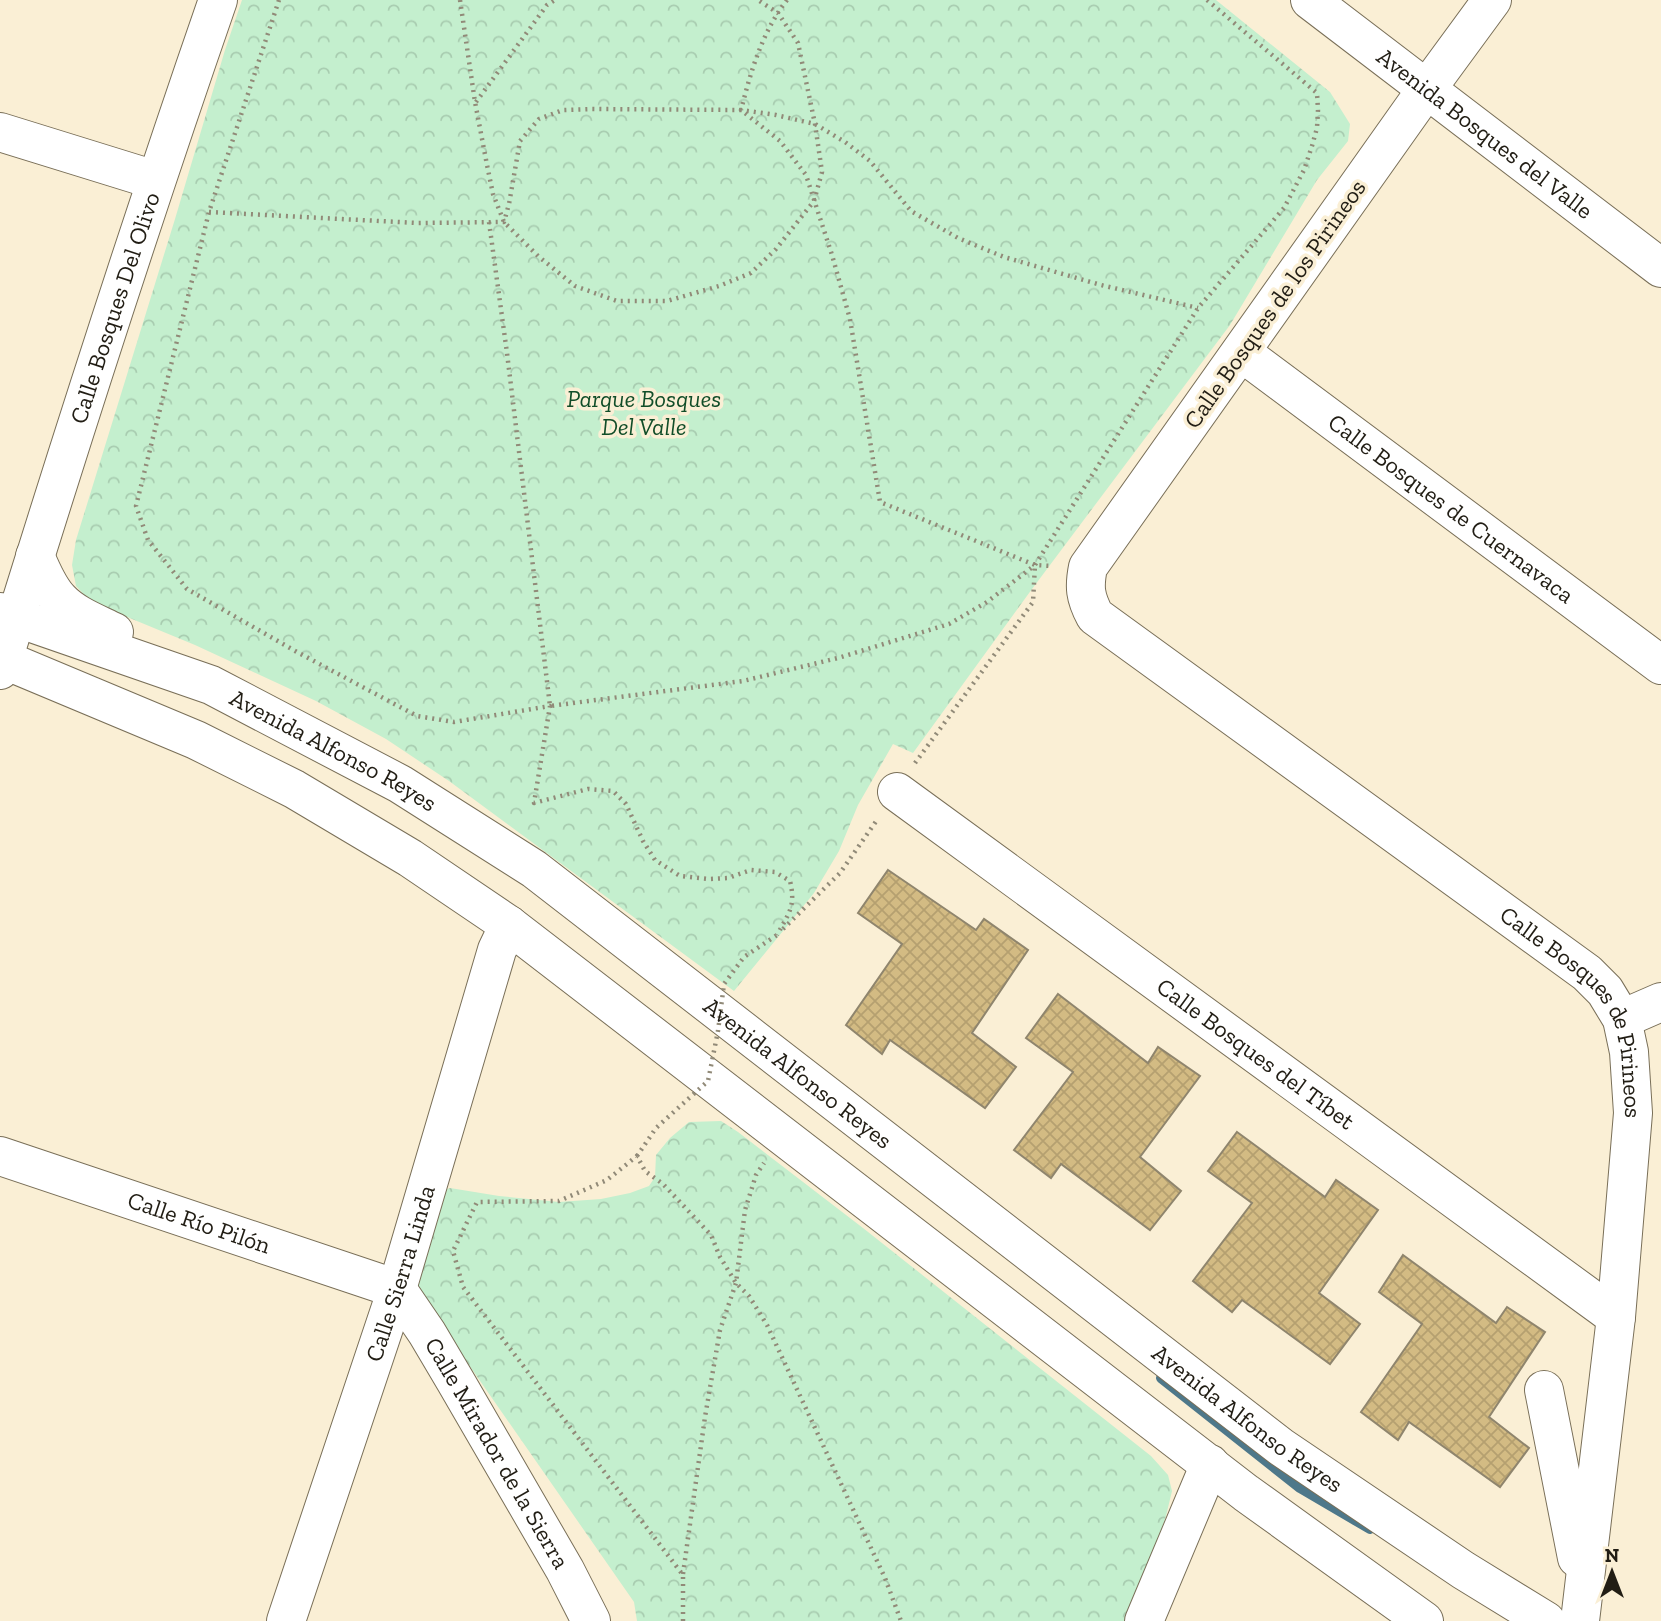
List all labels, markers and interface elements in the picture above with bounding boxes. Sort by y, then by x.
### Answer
street label: Avenida Bosques del Valle [1371,41,1599,225]
street label: Calle Bosques de los Pirineos [1177,174,1372,434]
street label: Calle Bosques Del Olivo [63,188,166,427]
park label: Parque Bosques Del Valle [567,384,721,441]
street label: Calle Bosques de Cuernavaca [1323,407,1580,609]
street label: Avenida Alfonso Reyes [225,683,442,818]
street label: Calle Bosques de Pirineos [1494,900,1648,1120]
street label: Calle Bosques del Tíbet [1151,972,1361,1135]
street label: Avenida Alfonso Reyes [698,991,898,1155]
street label: Calle Sierra Linda [359,1181,441,1365]
street label: Calle Río Pilón [124,1185,275,1260]
street label: Calle Mirador de la Sierra [419,1332,576,1574]
street label: Avenida Alfonso Reyes [1147,1338,1349,1499]
north arrow [1577,1537,1647,1607]
text: N [1605,1544,1619,1567]

